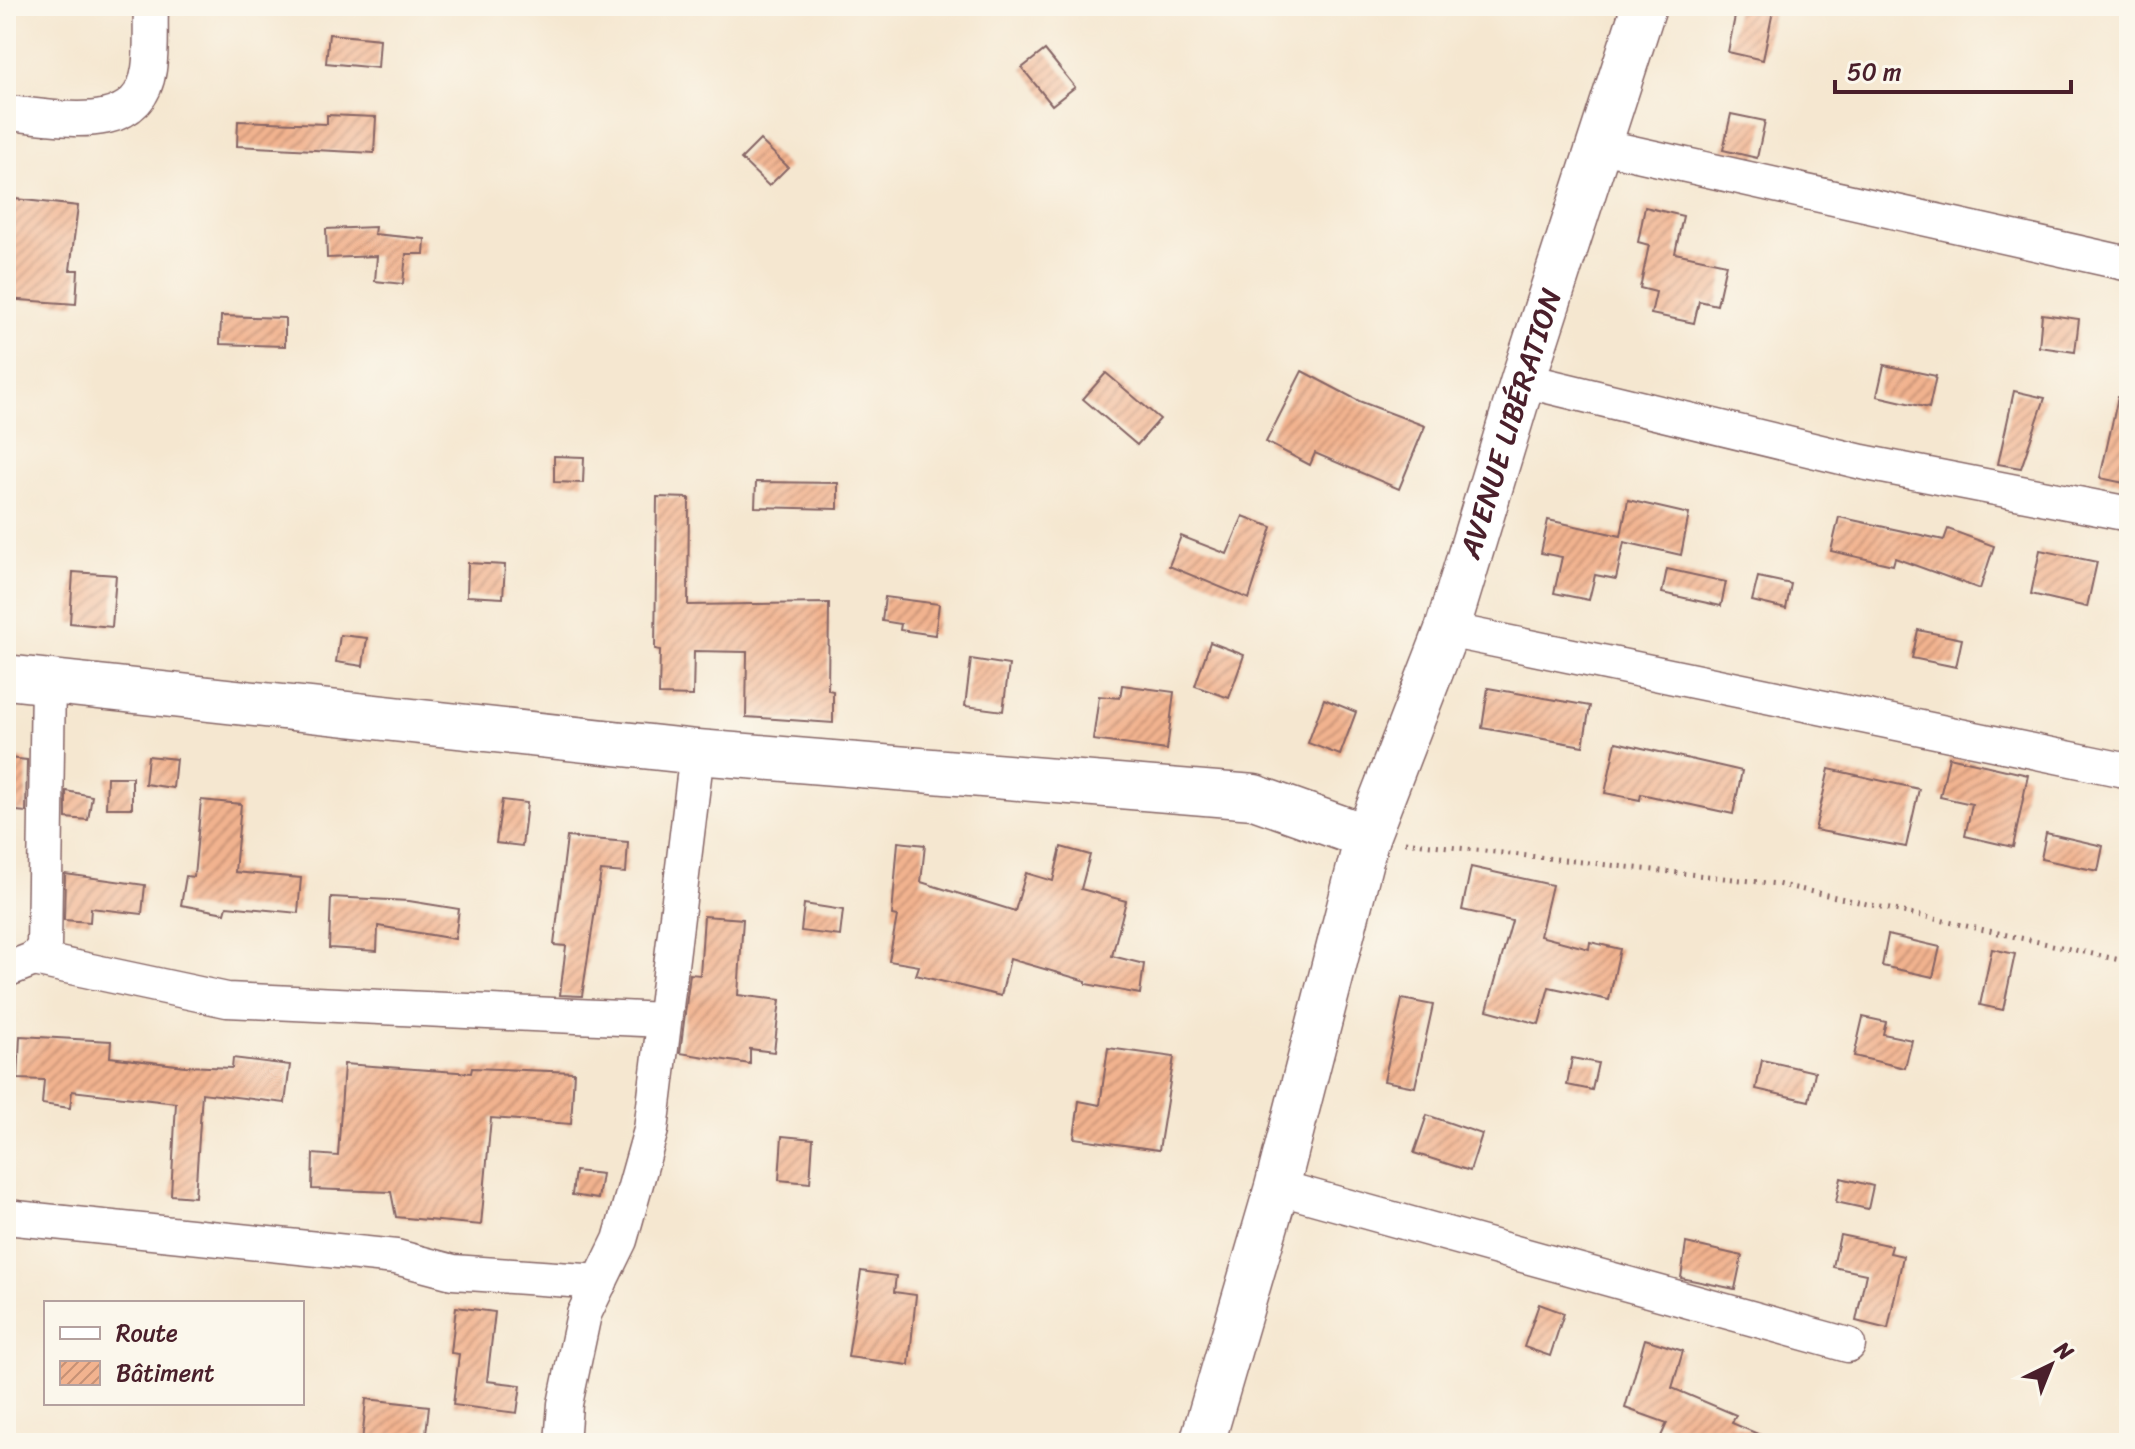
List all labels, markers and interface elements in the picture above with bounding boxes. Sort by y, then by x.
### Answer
scale bar [1835,44,2071,94]
text: 50 m [1847,51,1902,93]
street label: AVENUE LIBÉRATION [1443,281,1578,567]
legend [44,1301,304,1405]
text: Route [116,1312,178,1354]
north arrow [2011,1325,2091,1405]
text: N [2045,1331,2084,1371]
text: Bâtiment [116,1352,215,1394]

